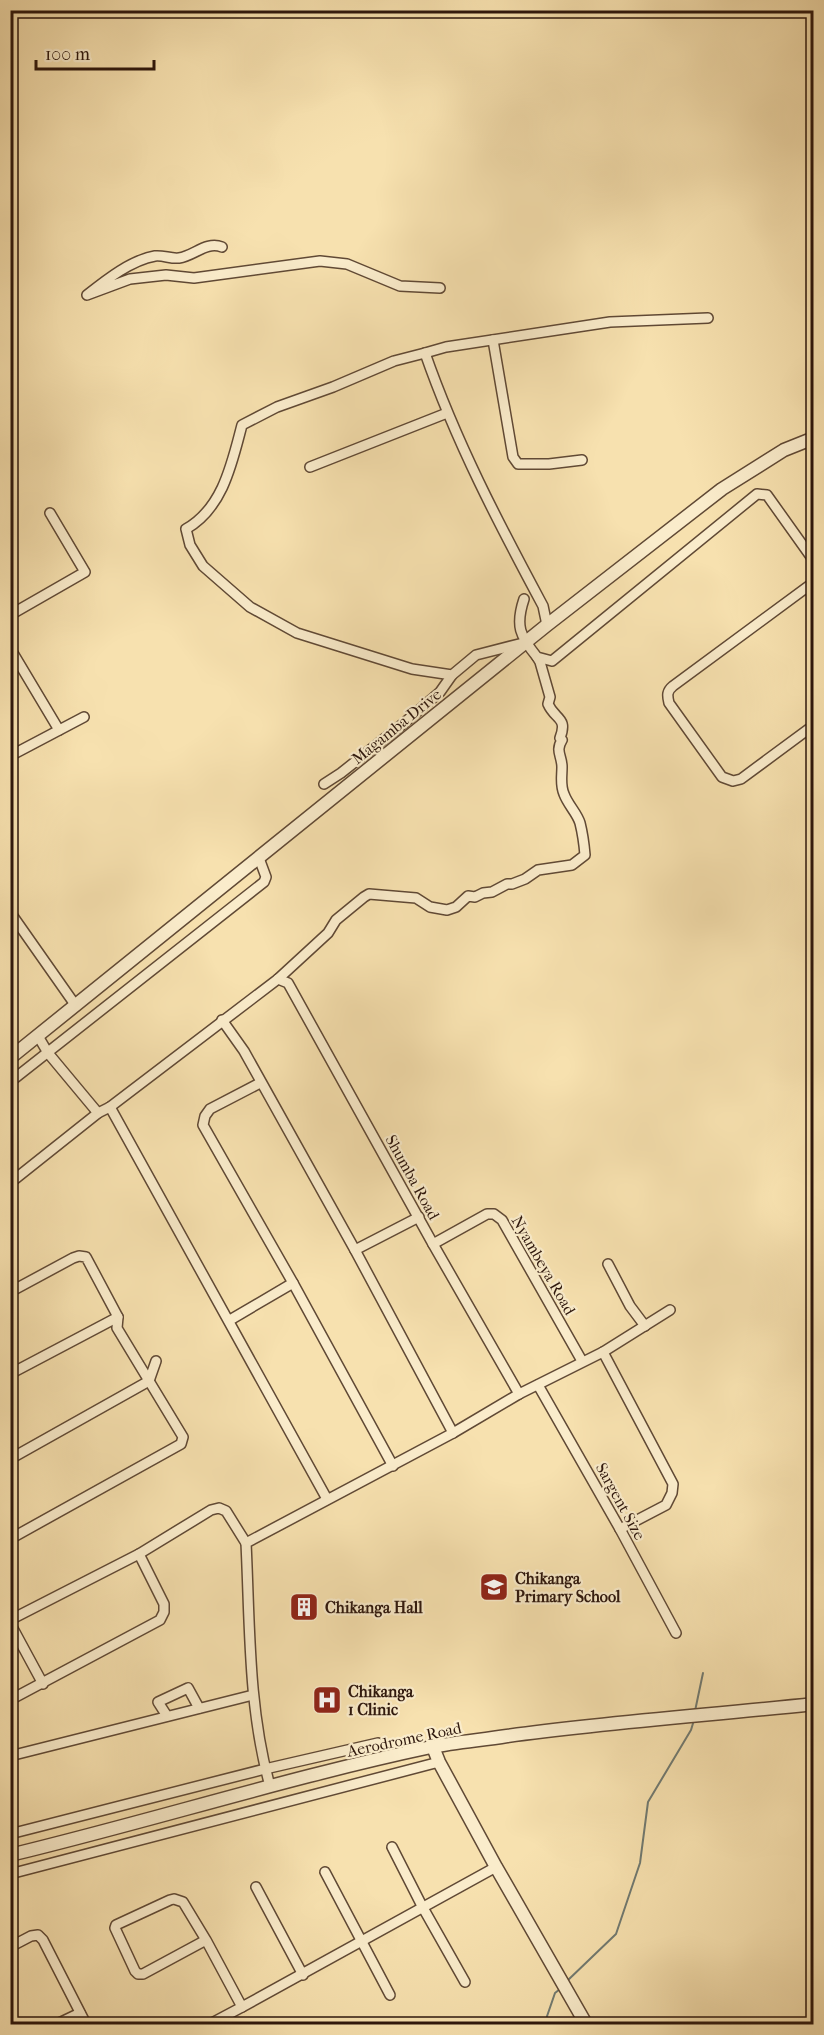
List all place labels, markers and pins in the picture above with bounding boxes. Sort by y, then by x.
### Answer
place label: Chikanga Primary School [515,1569,621,1607]
school or university icon: Chikanga Primary School [478,1571,510,1603]
building icon: Chikanga Hall [288,1591,320,1623]
place label: Chikanga Hall [325,1598,423,1618]
place label: Chikanga 1 Clinic [348,1682,414,1719]
hospital icon: Chikanga 1 Clinic [311,1684,343,1716]

